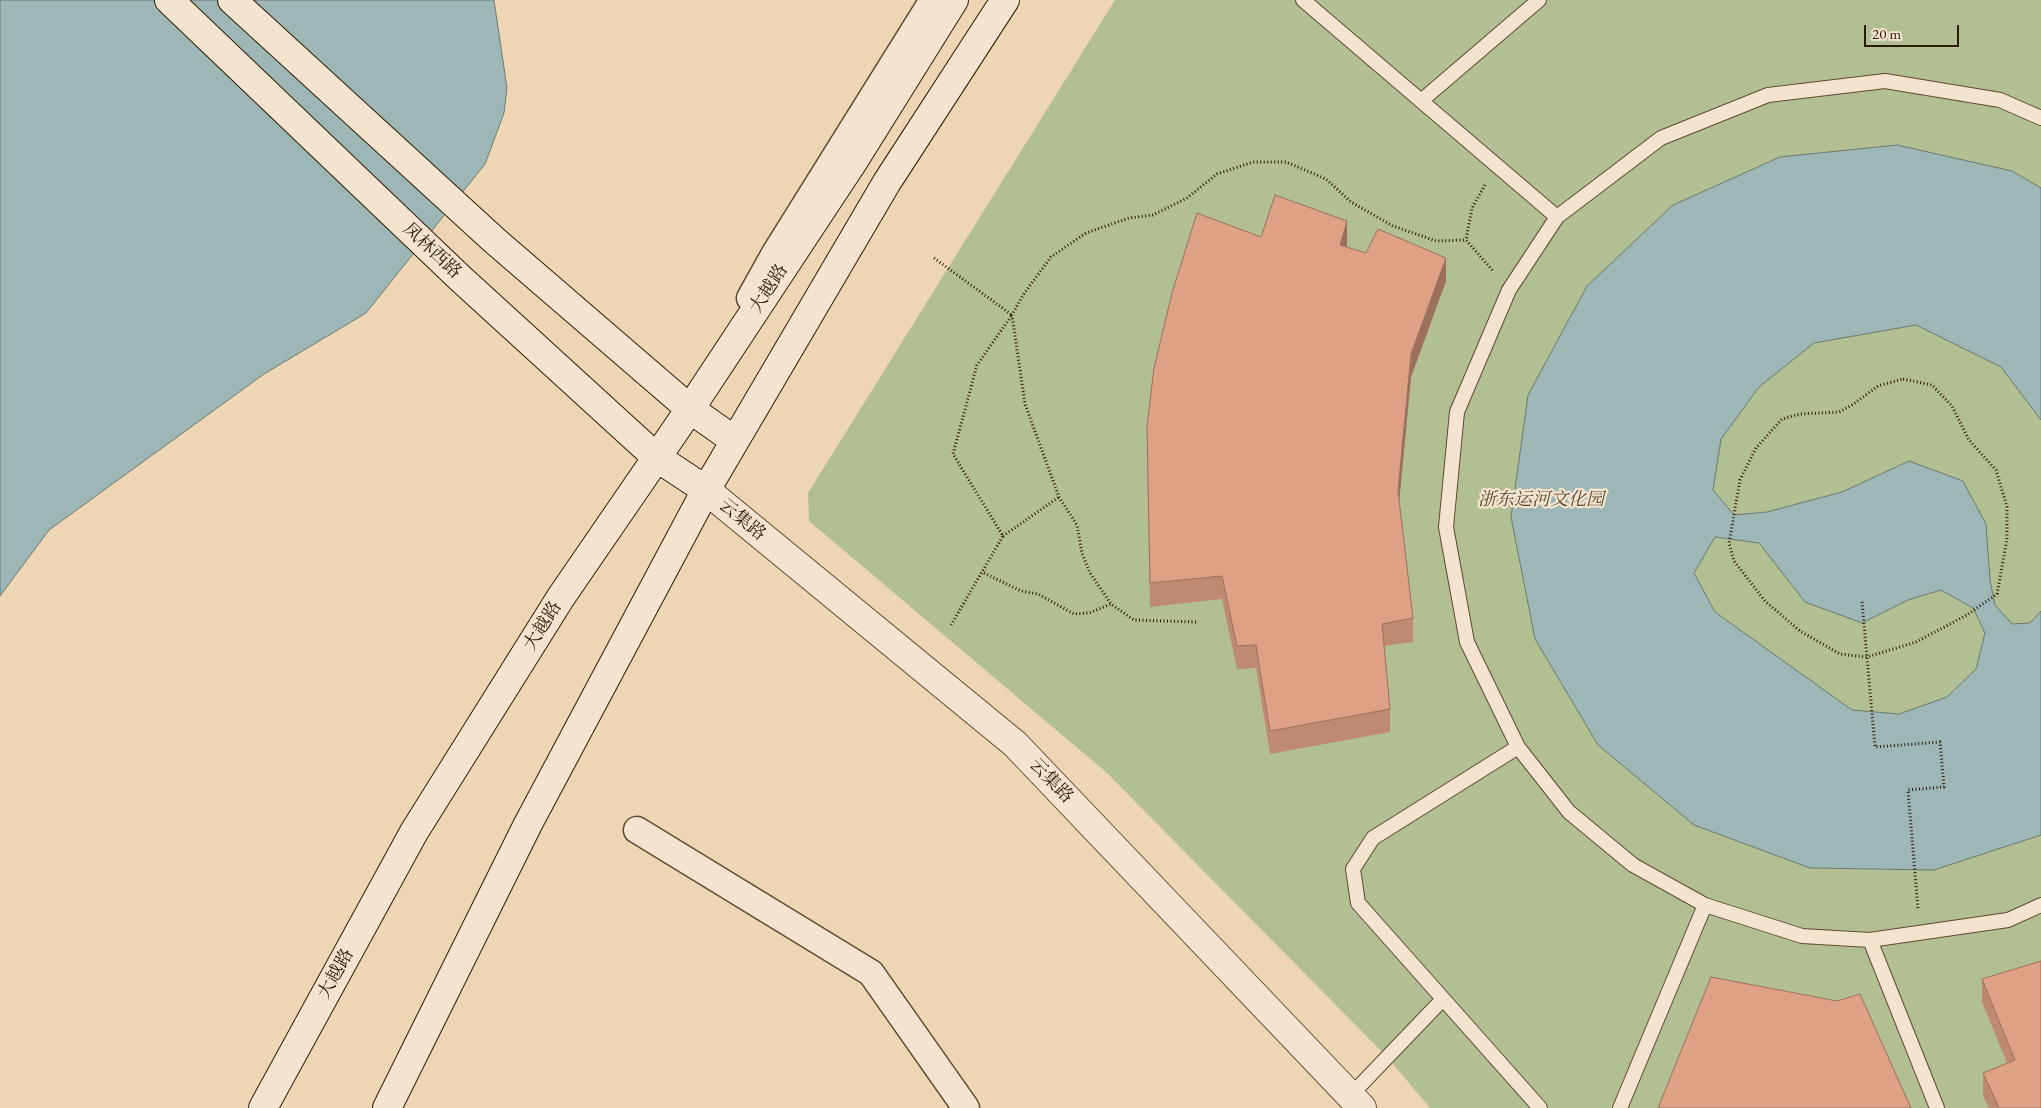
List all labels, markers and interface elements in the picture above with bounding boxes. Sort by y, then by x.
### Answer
scale bar [1866,15,1961,47]
text: 20 m [1872,24,1901,43]
street label: 凤林西路 [398,219,466,283]
street label: 大越路 [745,260,793,318]
park label: 浙东运河文化园 [1478,489,1604,511]
street label: 云集路 [714,495,770,545]
street label: 大越路 [520,597,566,655]
street label: 云集路 [1024,754,1078,808]
street label: 大越路 [313,945,359,1003]

